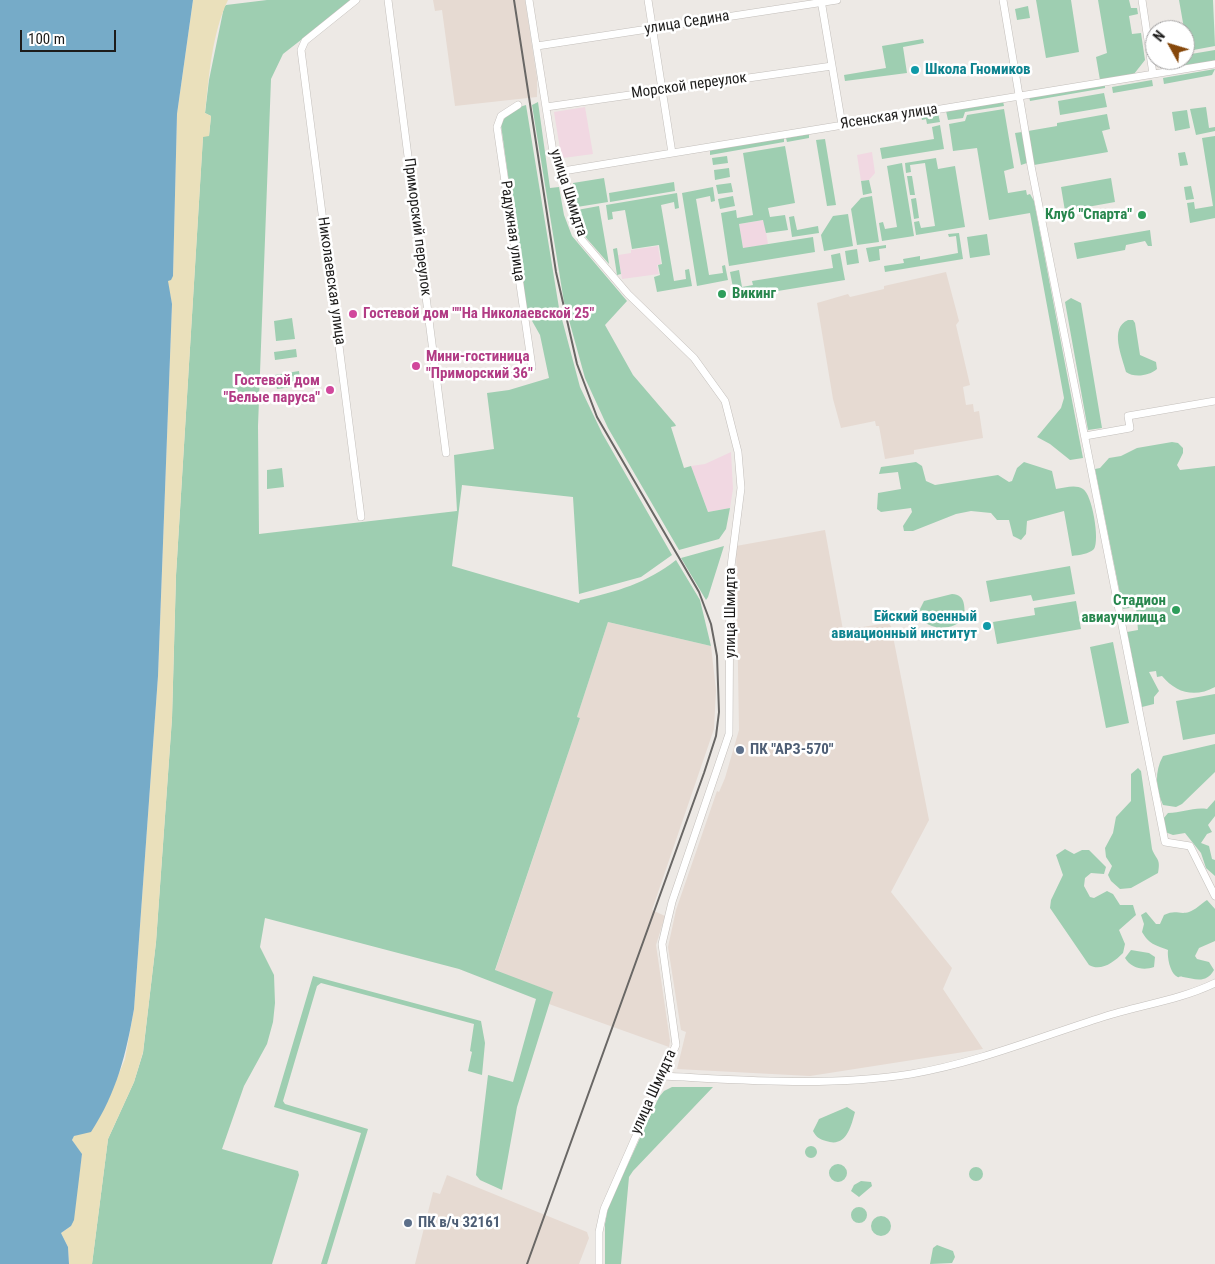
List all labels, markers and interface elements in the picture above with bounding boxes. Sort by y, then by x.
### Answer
street label: улица Седина [643,7,731,39]
scale bar [22,20,119,52]
north arrow [1145,20,1195,70]
text: N [1150,28,1168,45]
text: 100 m [28,30,65,48]
place label: Школа Гномиков [925,61,1031,79]
marker: Школа Гномиков [909,64,921,76]
street label: Морской переулок [630,69,748,103]
street label: Ясенская улица [839,100,939,134]
street label: улица Шмидта [545,147,591,239]
street label: Приморский переулок [400,157,434,297]
street label: Радужная улица [496,180,528,282]
place label: Клуб "Спарта" [1045,206,1132,224]
marker: Клуб "Спарта" [1136,209,1148,221]
street label: Николаевская улица [313,216,349,346]
place label: Викинг [732,285,776,303]
marker: Викинг [716,288,728,300]
place label: Гостевой дом ""На Николаевской 25" [363,305,594,323]
marker: Гостевой дом ""На Николаевской 25" [347,308,359,320]
place label: Мини-гостиница "Приморский 36" [426,348,533,383]
marker: Мини-гостиница "Приморский 36" [410,360,422,372]
place label: Гостевой дом "Белые паруса" [224,372,320,407]
marker: Гостевой дом "Белые паруса" [324,384,336,396]
street label: улица Шмидта [722,568,740,658]
place label: Стадион авиаучилища [1081,592,1166,627]
marker: Стадион авиаучилища [1170,604,1182,616]
place label: Ейский военный авиационный институт [831,608,977,643]
marker: Ейский военный авиационный институт [981,620,993,632]
place label: ПК "АРЗ-570" [750,741,834,759]
marker: ПК "АРЗ-570" [734,744,746,756]
street label: улица Шмидта [627,1047,681,1137]
place label: ПК в/ч 32161 [418,1214,500,1232]
marker: ПК в/ч 32161 [402,1217,414,1229]

